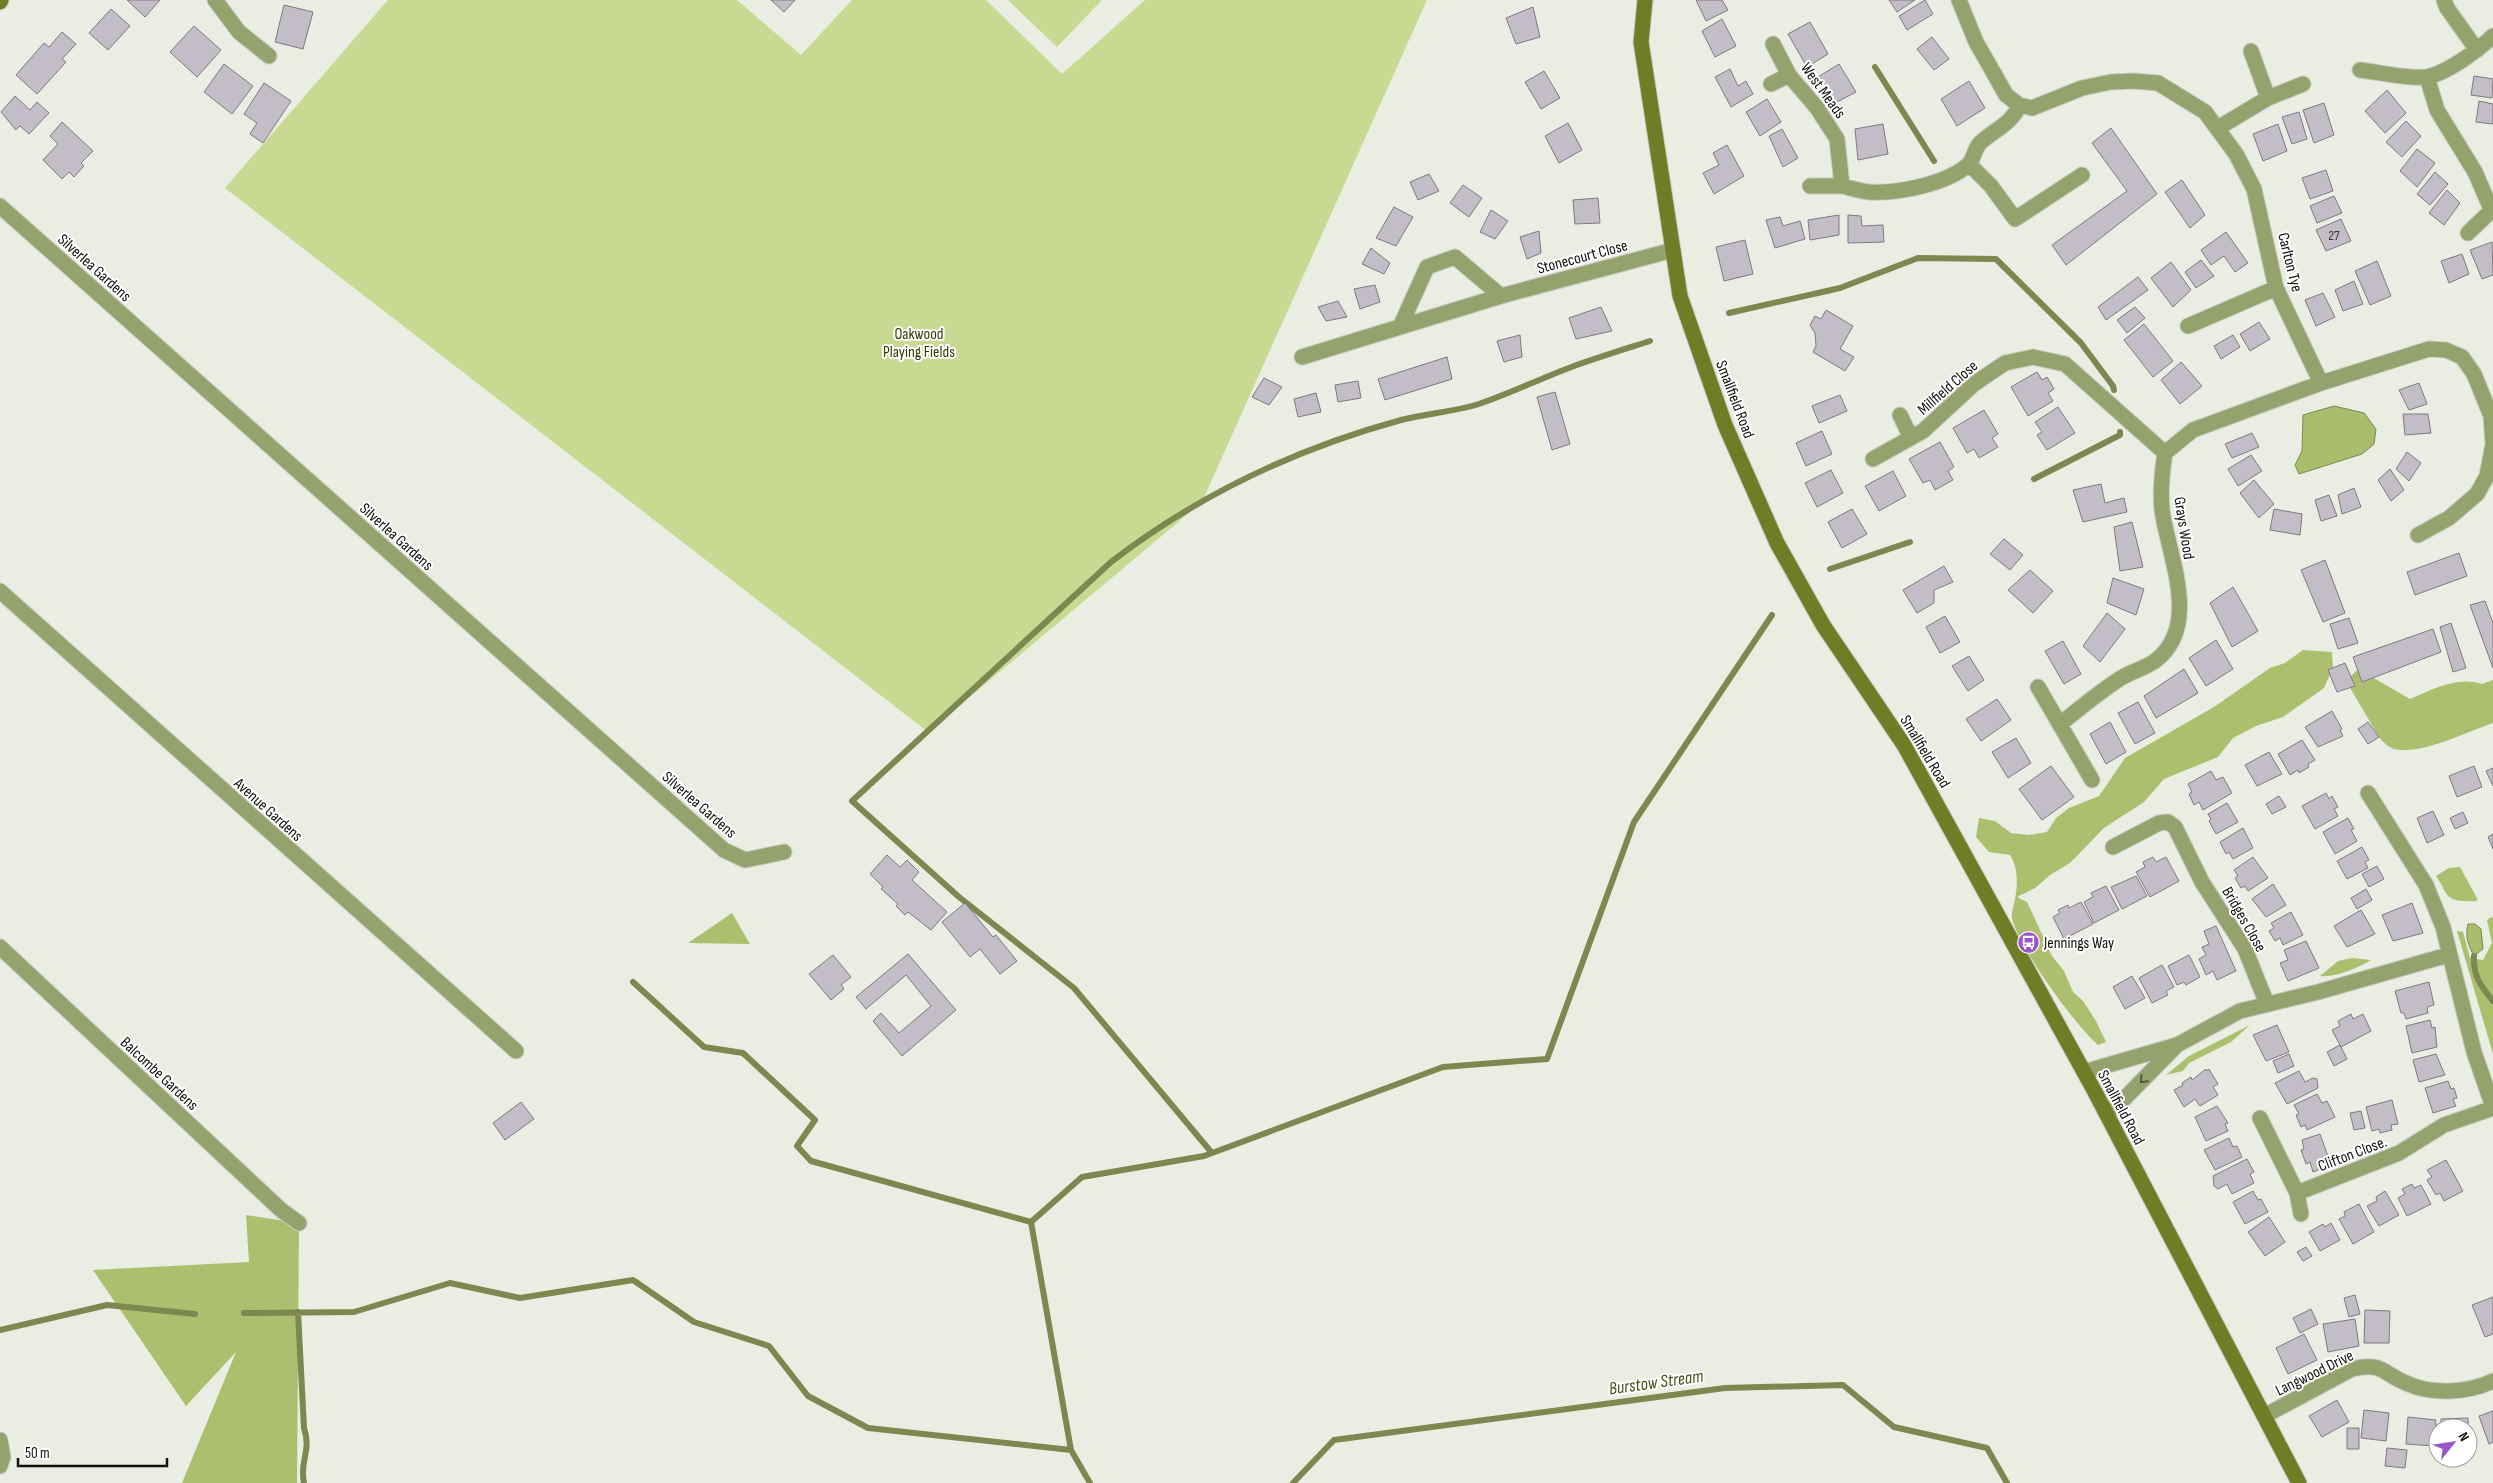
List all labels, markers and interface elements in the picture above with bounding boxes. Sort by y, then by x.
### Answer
street label: West Meads [1796,59,1850,123]
house number: 27 [2328,227,2340,244]
street label: Silverlea Gardens [53,230,135,306]
street label: Carlton Tye [2273,231,2306,294]
street label: Stonecourt Close [1535,236,1630,279]
park label: Oakwood Playing Fields [883,325,955,362]
street label: Millfield Close [1914,357,1982,419]
street label: Smallfield Road [1711,358,1758,441]
street label: Grays Wood [2169,496,2198,561]
street label: Silverlea Gardens [355,499,437,575]
street label: Smallfield Road [1896,712,1954,792]
street label: Silverlea Gardens [658,768,740,843]
street label: Avenue Gardens [229,774,306,846]
street label: Bridges Close [2217,884,2270,956]
bus stop icon: Jennings Way [2016,930,2040,954]
place label: Jennings Way [2043,934,2114,953]
street label: Balcombe Gardens [116,1033,202,1115]
street label: Smallfield Road [2093,1067,2148,1148]
one-way arrow [2140,1074,2149,1083]
street label: Clifton Close. [2316,1133,2390,1176]
street label: Langwood Drive [2273,1346,2357,1400]
water label: Burstow Stream [1607,1365,1705,1400]
north arrow [2428,1418,2478,1468]
text: N [2455,1429,2473,1444]
scale bar [18,1436,166,1468]
text: 50 m [25,1444,50,1463]

